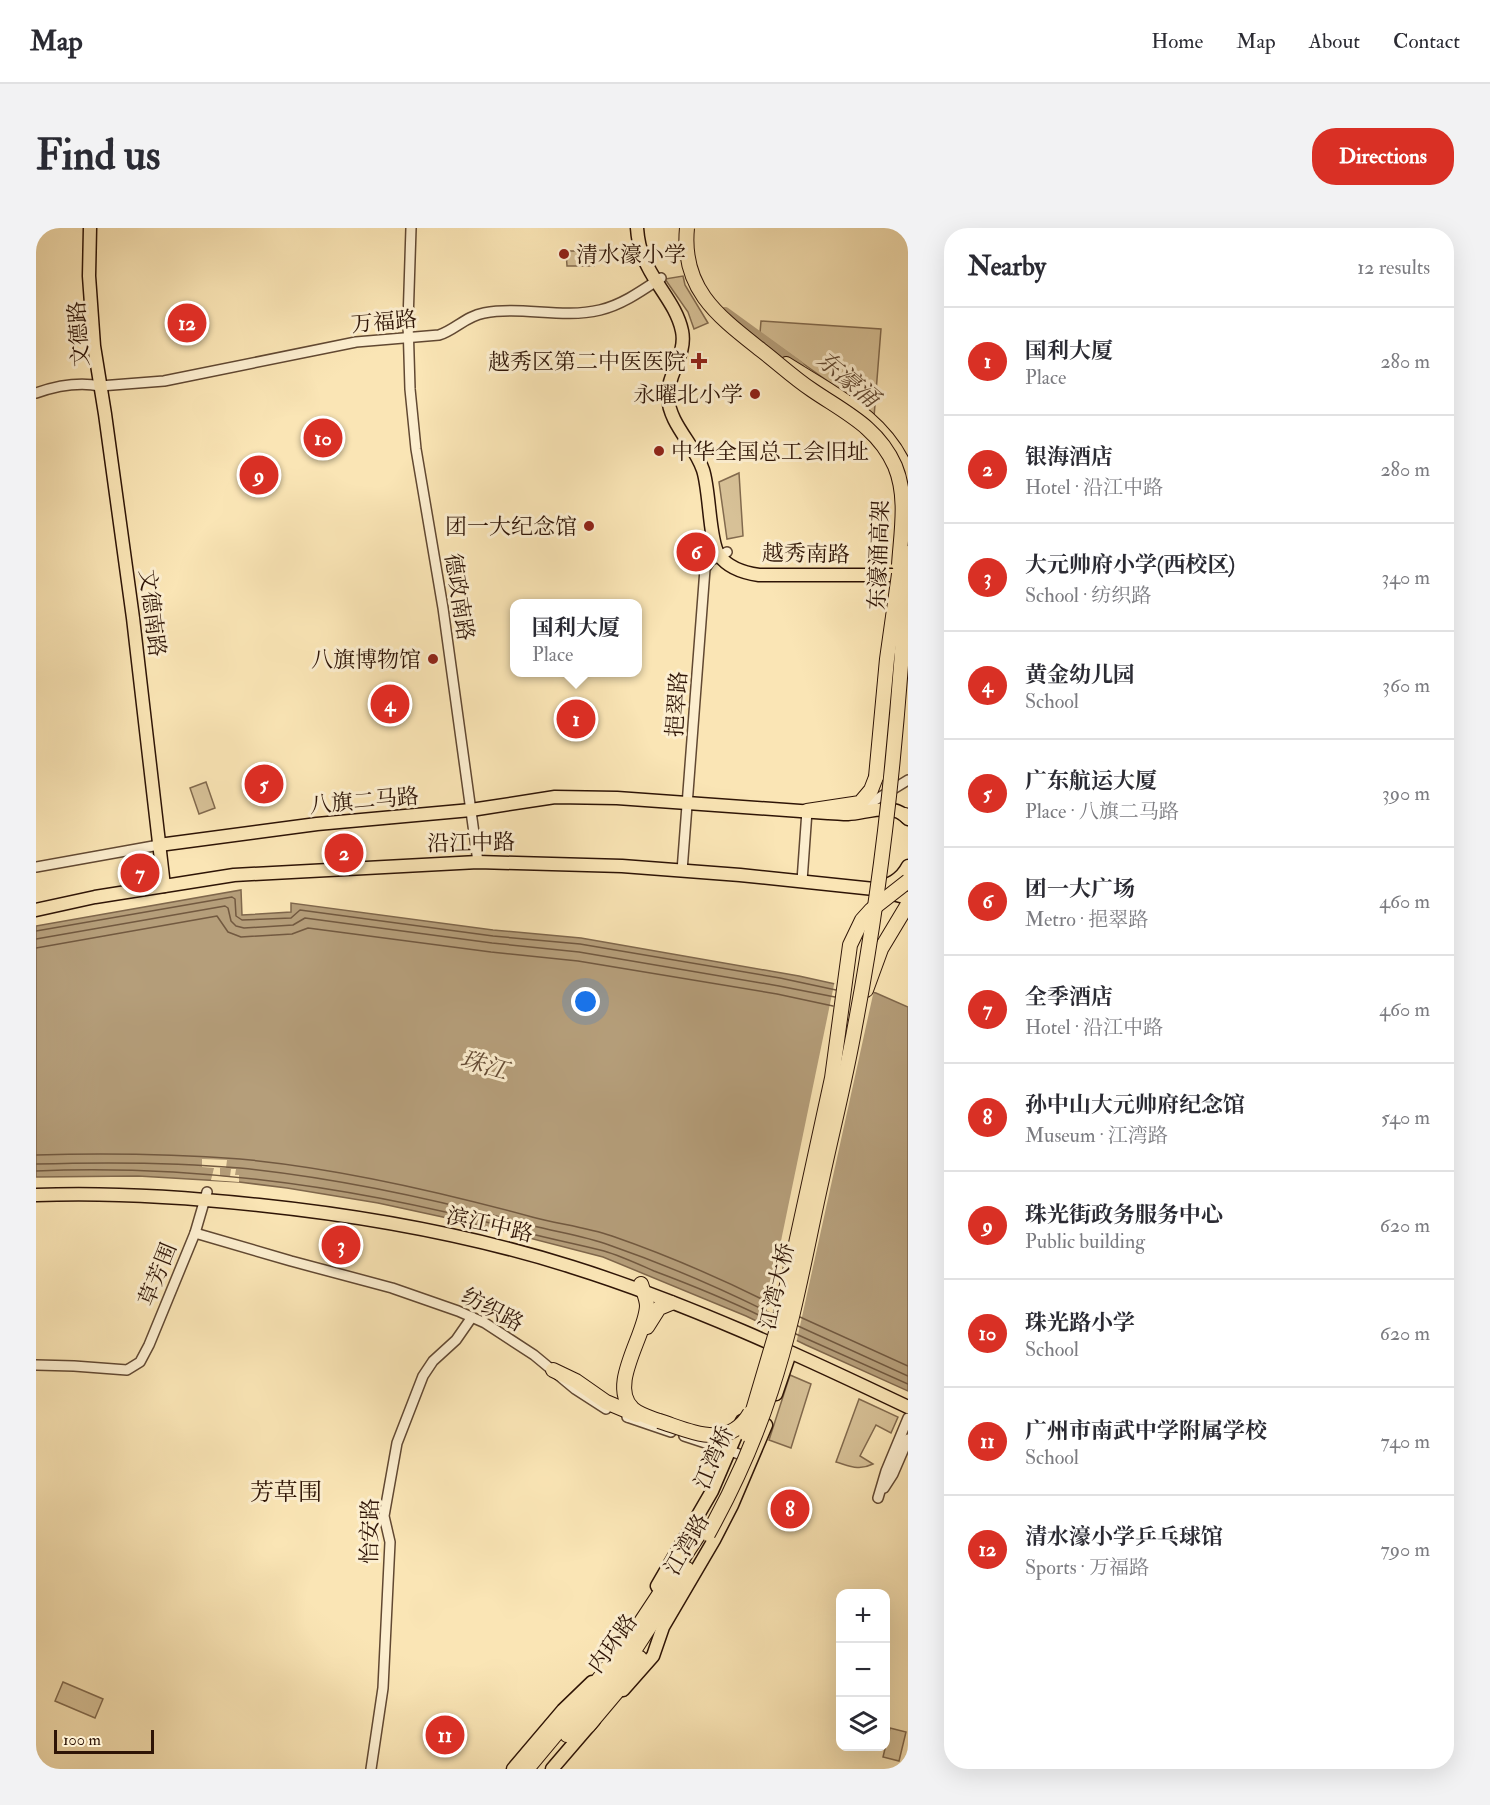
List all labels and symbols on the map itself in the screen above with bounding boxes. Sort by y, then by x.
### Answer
place label: 清水濠小学 [576,241,686,269]
marker: 清水濠小学 [557,247,571,261]
street label: 文德路 [63,300,95,368]
pin: 12 [168,300,206,346]
street label: 万福路 [350,305,418,339]
water label: 东濠涌 [810,344,888,416]
place label: 越秀区第二中医医院 [488,348,686,376]
marker: 越秀区第二中医医院 [690,352,708,370]
place label: 永曜北小学 [633,381,743,409]
marker: 永曜北小学 [748,387,762,401]
pin: 10 [304,416,342,460]
place label: 中华全国总工会旧址 [671,438,869,466]
marker: 中华全国总工会旧址 [652,444,666,458]
pin: 9 [240,452,278,498]
street label: 东濠涌高架 [863,500,895,610]
place label: 团一大纪念馆 [445,513,577,541]
marker: 团一大纪念馆 [582,519,596,533]
pin: 6 [676,530,716,574]
street label: 越秀南路 [762,539,850,569]
street label: 德政南路 [438,552,480,643]
street label: 文德南路 [133,568,171,659]
place label: 八旗博物馆 [311,646,421,674]
marker: 八旗博物馆 [426,652,440,666]
street label: 挹翠路 [661,670,693,738]
pin: 4 [370,682,410,726]
pin: 1 [556,696,596,742]
pin: 5 [244,762,284,806]
street label: 八旗二马路 [308,782,420,820]
street label: 沿江中路 [427,828,515,858]
pin: 2 [324,830,364,876]
pin: 7 [120,850,160,896]
your location [571,987,600,1016]
water label: 珠江 [457,1044,514,1088]
street label: 滨江中路 [444,1201,536,1249]
pin: 3 [322,1222,360,1268]
street label: 草芳围 [133,1239,183,1310]
street label: 江湾大桥 [753,1240,801,1332]
street label: 纺织路 [457,1282,528,1338]
street label: 江湾桥 [688,1422,740,1493]
district label: 芳草围 [250,1477,322,1508]
pin: 8 [770,1486,810,1532]
street label: 怡安路 [355,1498,385,1564]
street label: 江湾路 [658,1509,715,1580]
street label: 内环路 [582,1609,644,1679]
pin: 11 [426,1712,464,1758]
scale bar [54,1727,154,1754]

